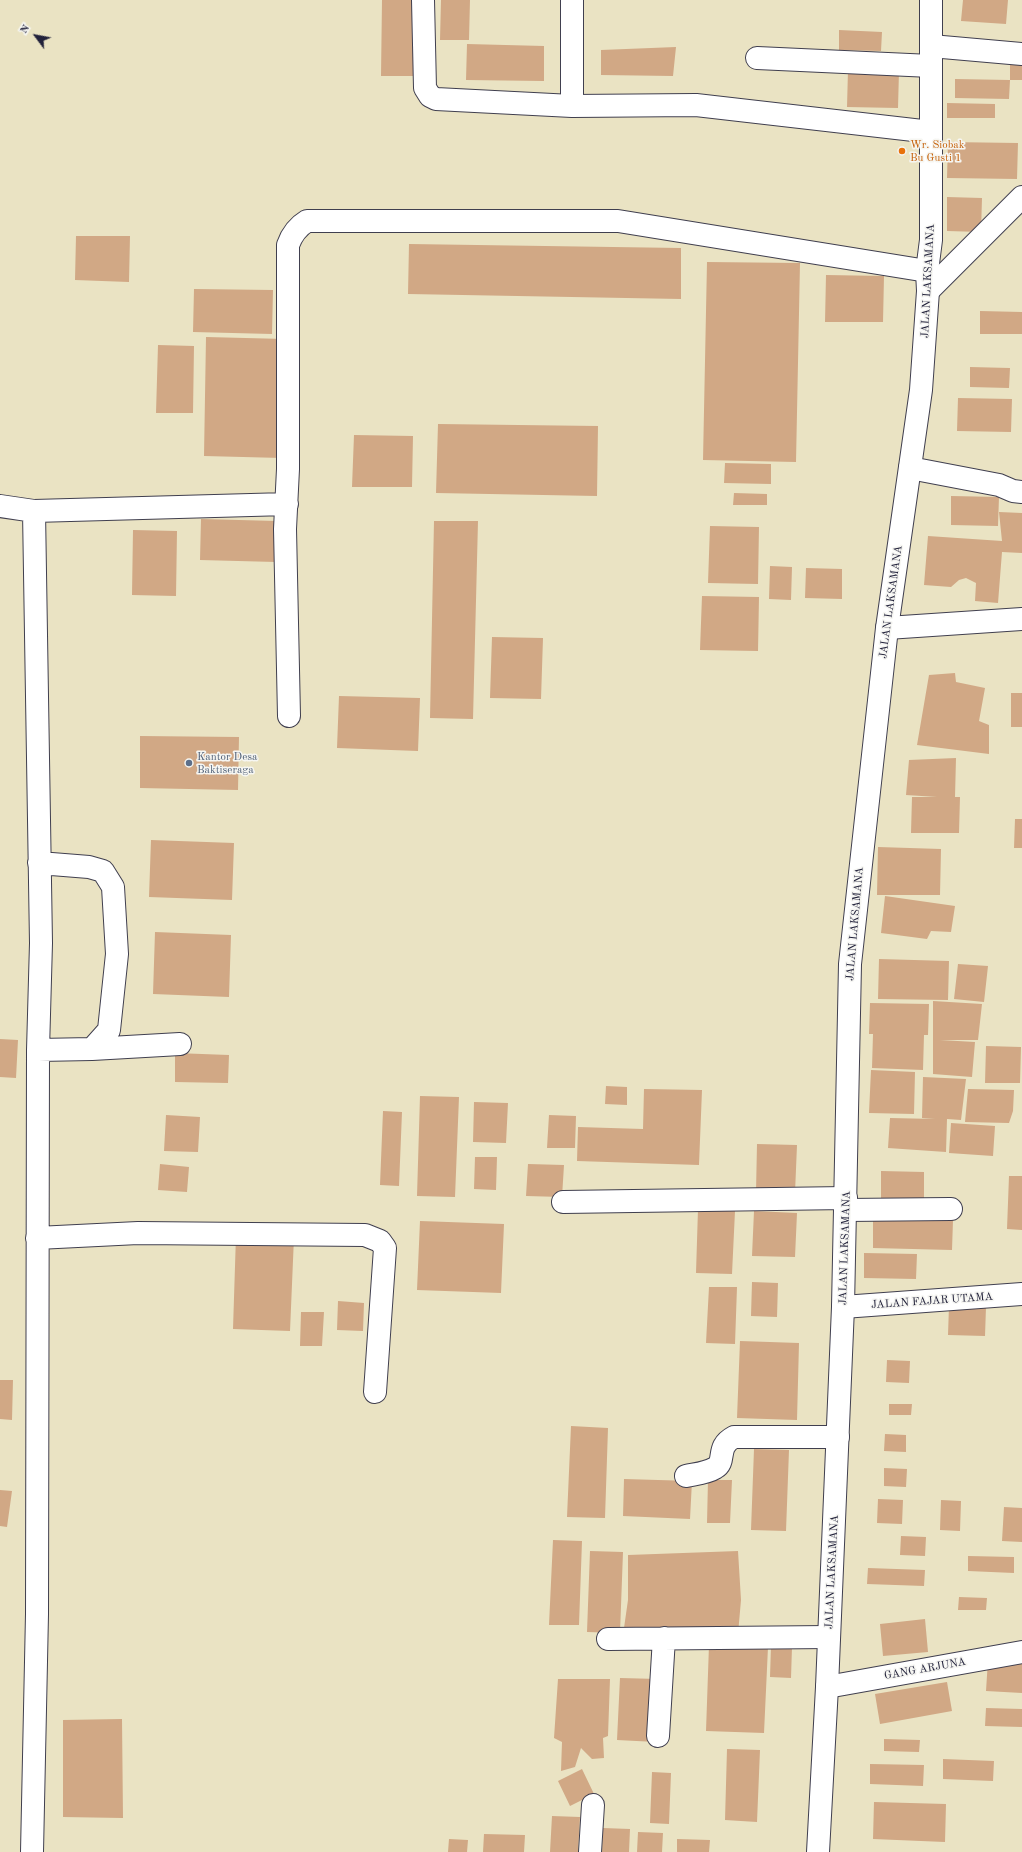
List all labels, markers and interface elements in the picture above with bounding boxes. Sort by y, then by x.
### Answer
north arrow [16,16,56,56]
text: N [19,23,32,36]
place label: Wr. Siobak Bu Gusti 1 [910,138,964,164]
marker: Wr. Siobak Bu Gusti 1 [897,146,907,156]
street label: JALAN LAKSAMANA [918,224,938,338]
street label: JALAN LAKSAMANA [877,545,905,659]
place label: Kantor Desa Baktiseraga [197,750,257,776]
marker: Kantor Desa Baktiseraga [184,758,194,768]
street label: JALAN LAKSAMANA [843,867,867,981]
street label: JALAN LAKSAMANA [836,1191,854,1305]
street label: JALAN FAJAR UTAMA [871,1290,993,1312]
street label: JALAN LAKSAMANA [822,1515,842,1629]
street label: GANG ARJUNA [883,1655,967,1683]

